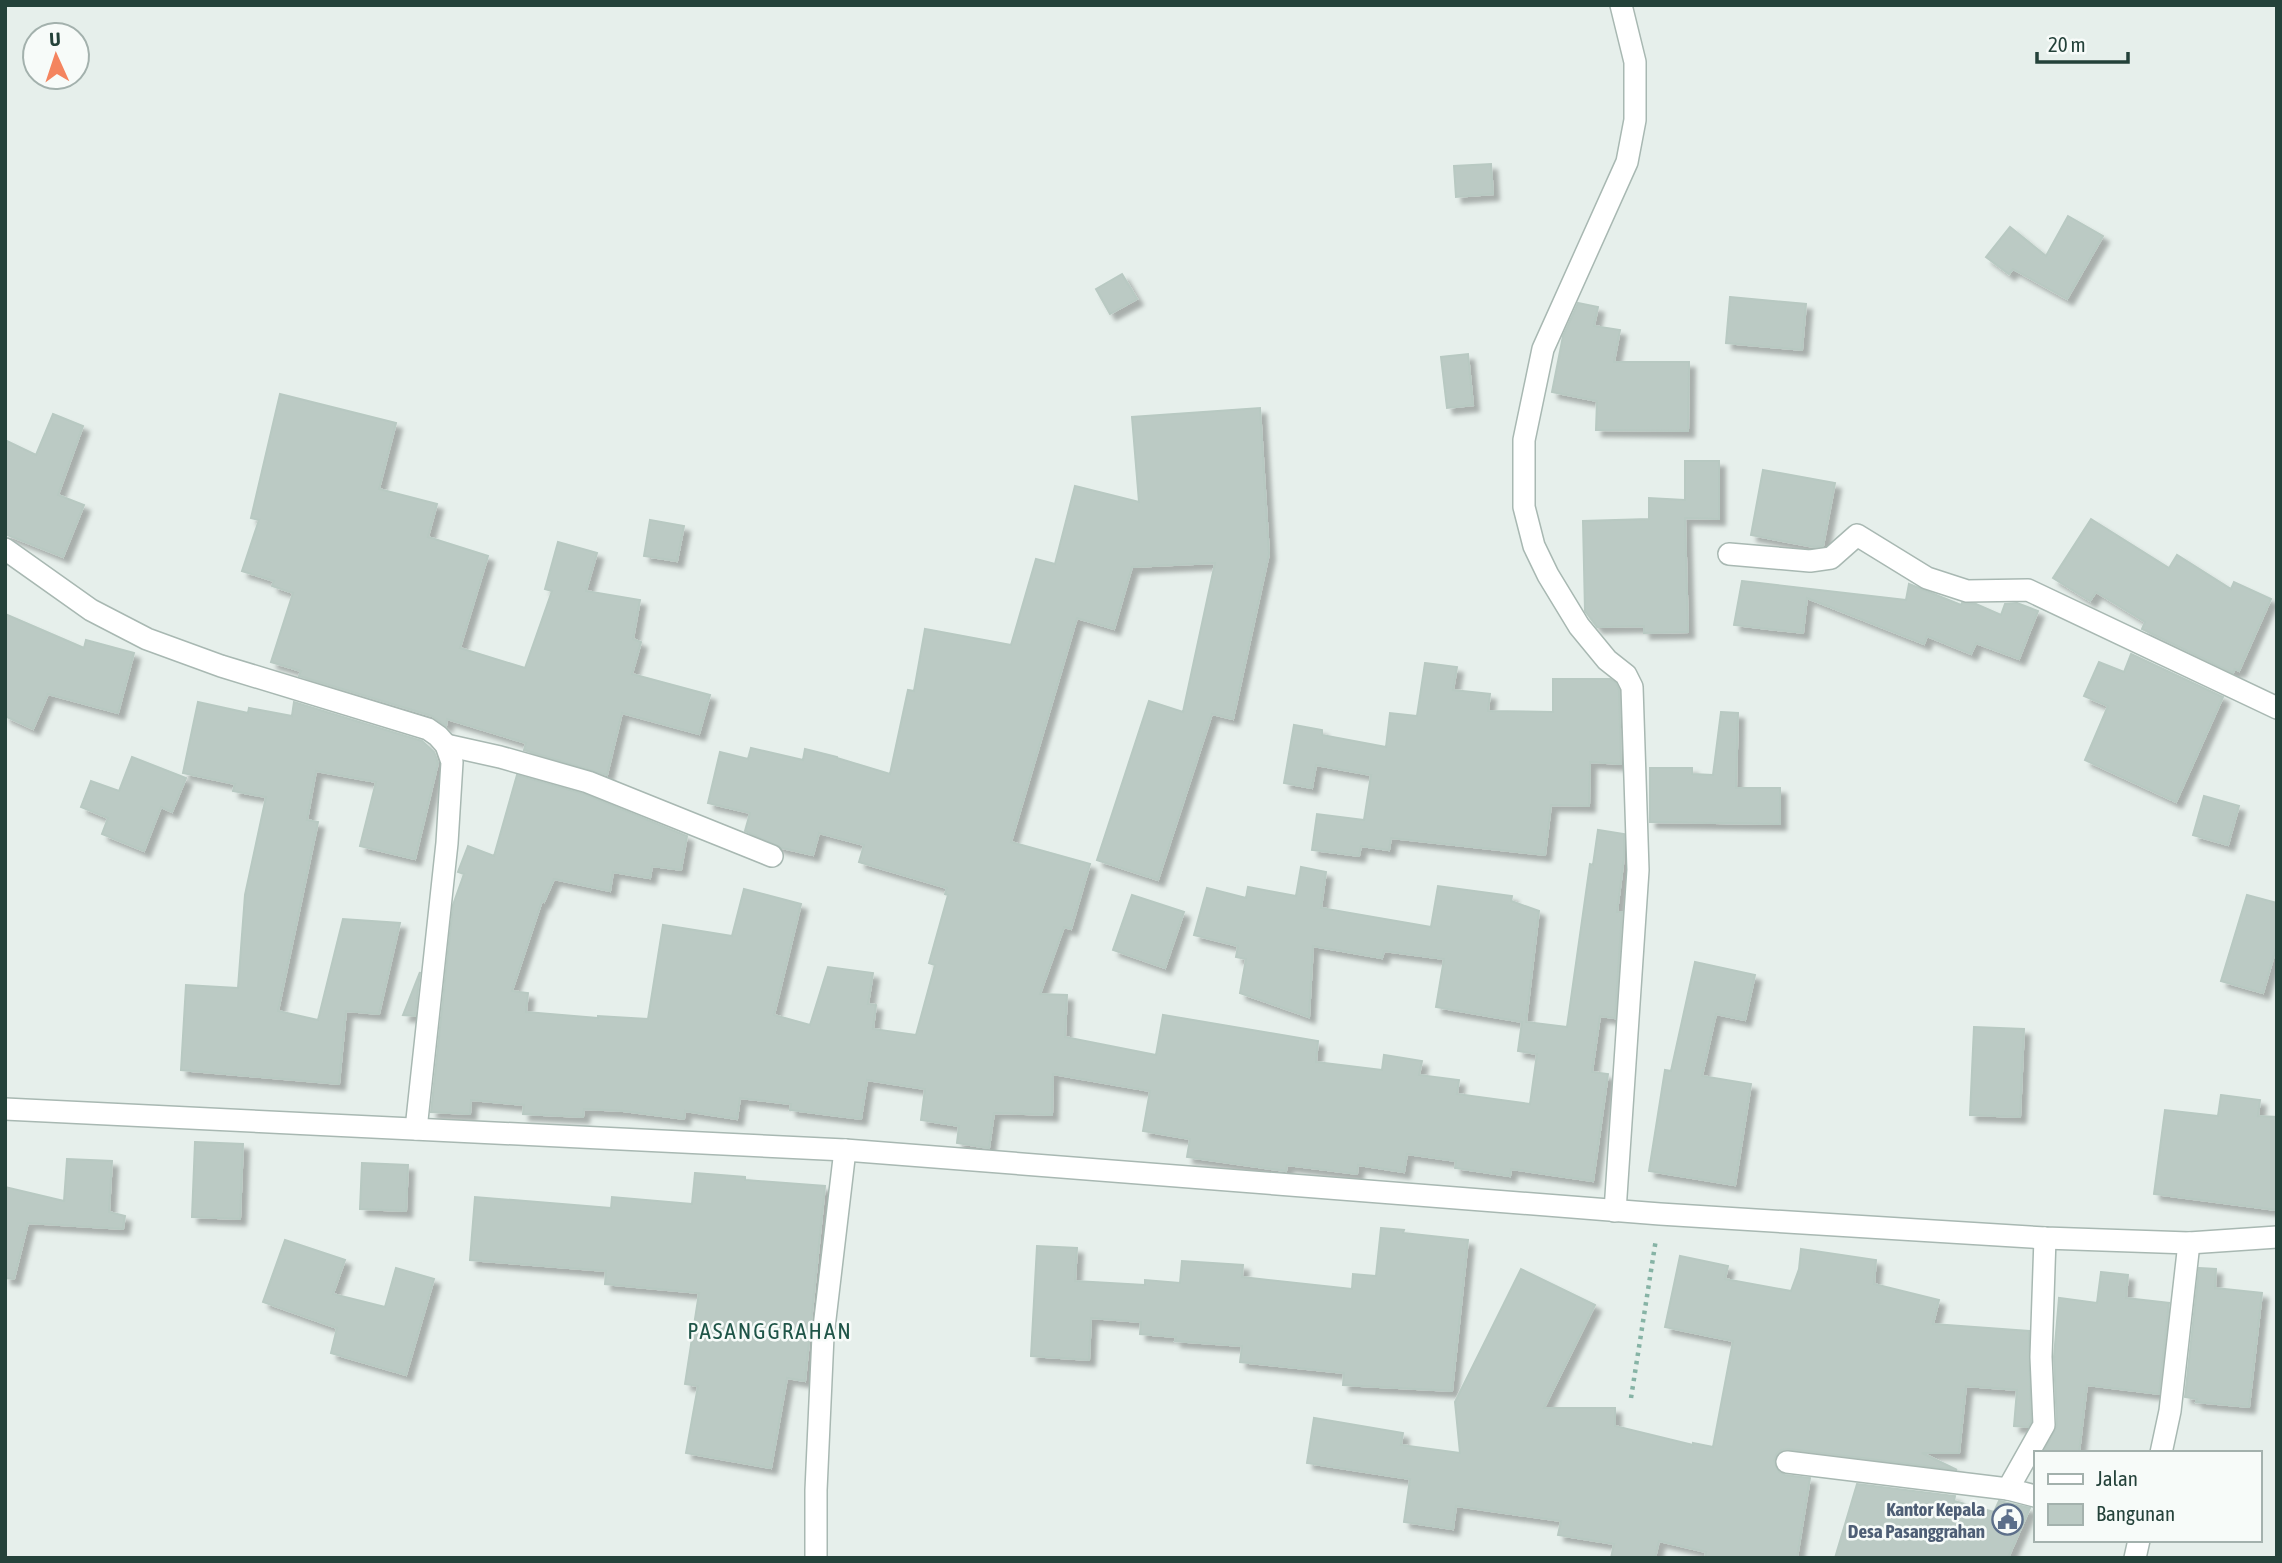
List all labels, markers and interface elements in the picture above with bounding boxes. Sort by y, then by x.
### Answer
north arrow [21,21,91,91]
scale bar [2037,21,2128,65]
text: U [49,28,61,50]
text: 20 m [2048,32,2086,56]
district label: PASANGGRAHAN [687,1318,853,1344]
legend [2034,1451,2261,1542]
text: Jalan [2096,1466,2138,1490]
place label: Kantor Kepala Desa Pasanggrahan [1848,1498,1985,1542]
text: Bangunan [2096,1501,2175,1525]
public building icon: Kantor Kepala Desa Pasanggrahan [1991,1503,2025,1537]

